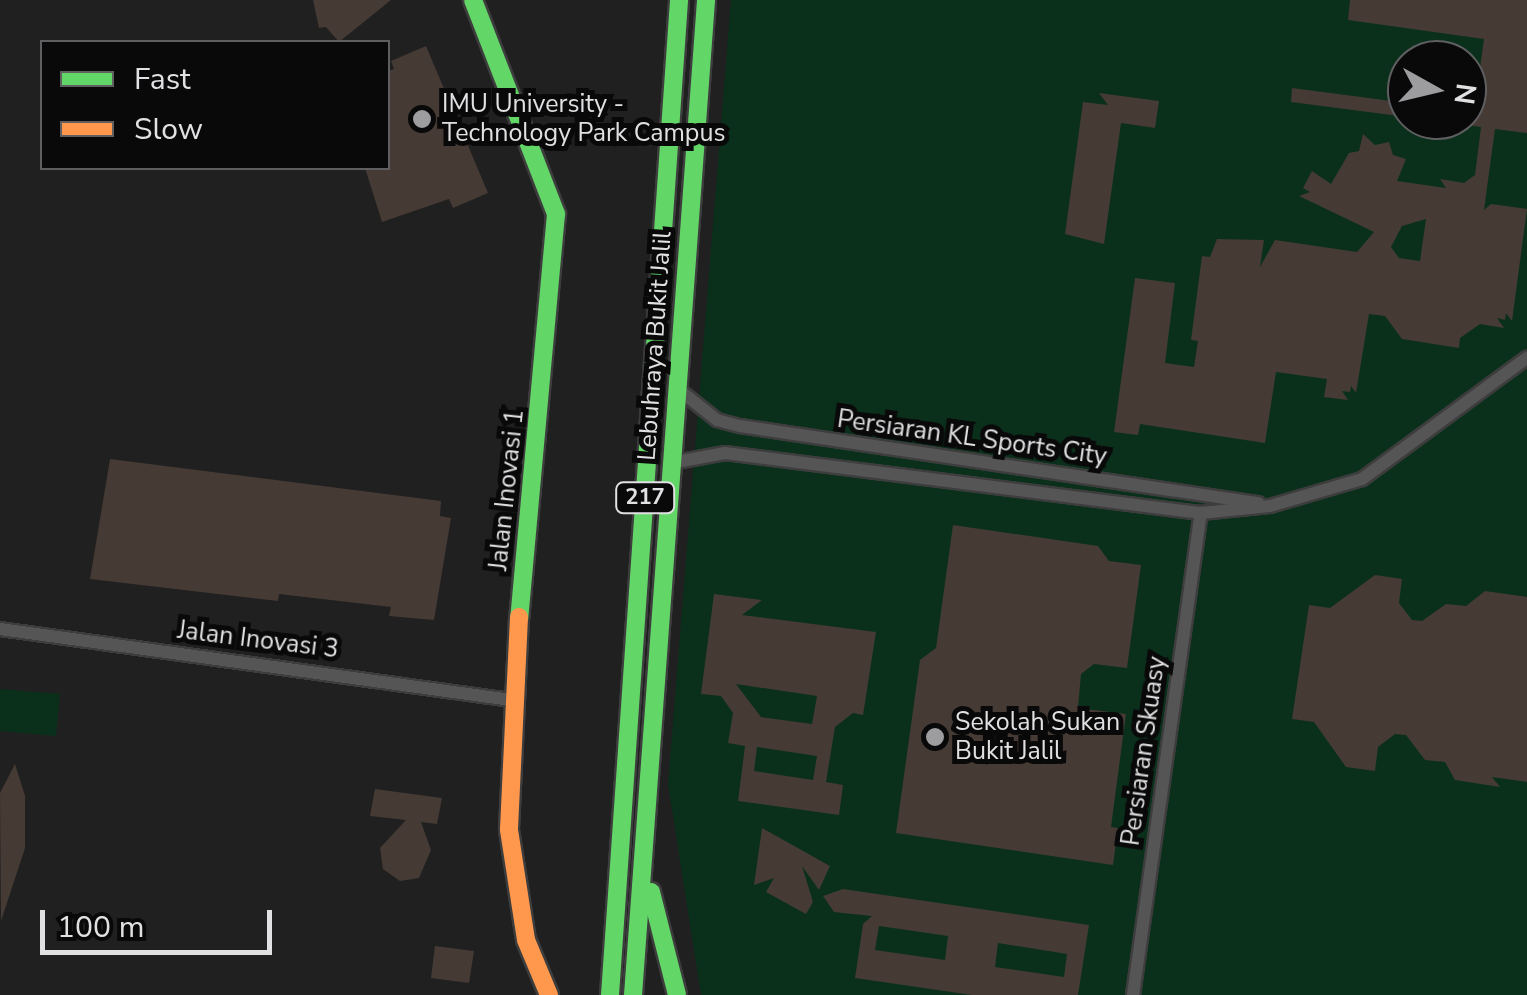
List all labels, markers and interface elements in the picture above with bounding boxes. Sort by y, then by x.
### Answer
legend [40,40,390,170]
north arrow [1387,40,1487,140]
text: Fast [134,59,191,100]
text: N [1444,81,1485,107]
place label: IMU University - Technology Park Campus [442,90,725,149]
marker: IMU University - Technology Park Campus [411,108,433,130]
text: Slow [134,109,203,150]
street label: Lebuhraya Bukit Jalil [632,230,678,462]
street label: Persiaran KL Sports City [835,404,1109,472]
street label: Jalan Inovasi 1 [484,408,530,572]
road number: 217 [615,481,675,515]
street label: Jalan Inovasi 3 [176,615,340,665]
street label: Persiaran Skuasy [1116,654,1172,848]
place label: Sekolah Sukan Bukit Jalil [955,708,1120,767]
marker: Sekolah Sukan Bukit Jalil [924,726,946,748]
scale bar [45,890,278,952]
text: 100 m [57,907,144,948]

